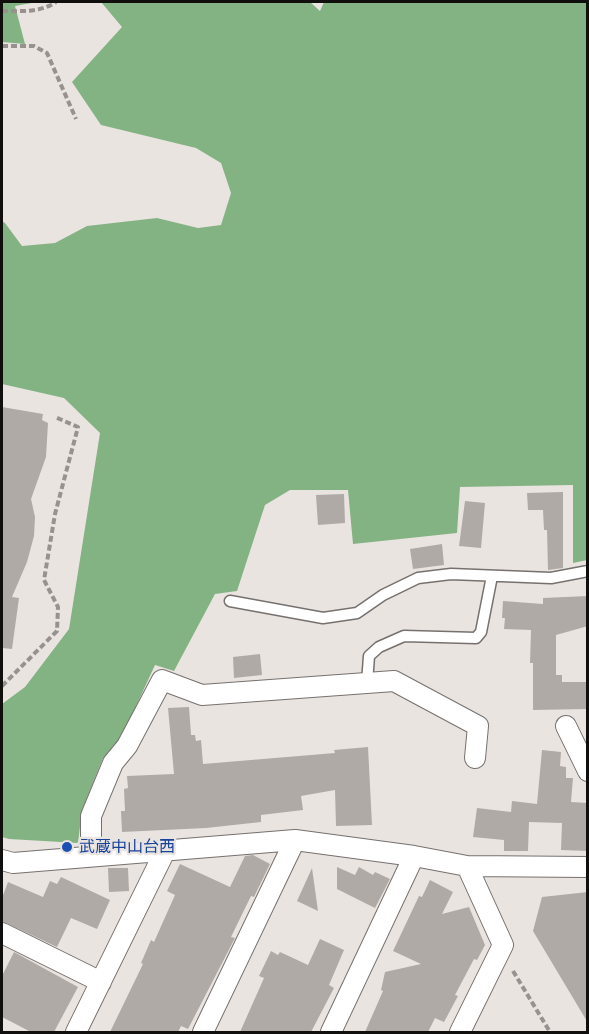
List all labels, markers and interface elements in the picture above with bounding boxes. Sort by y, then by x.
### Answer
place label: 武蔵中山台西 [79,837,175,857]
marker: 武蔵中山台西 [60,840,74,854]

